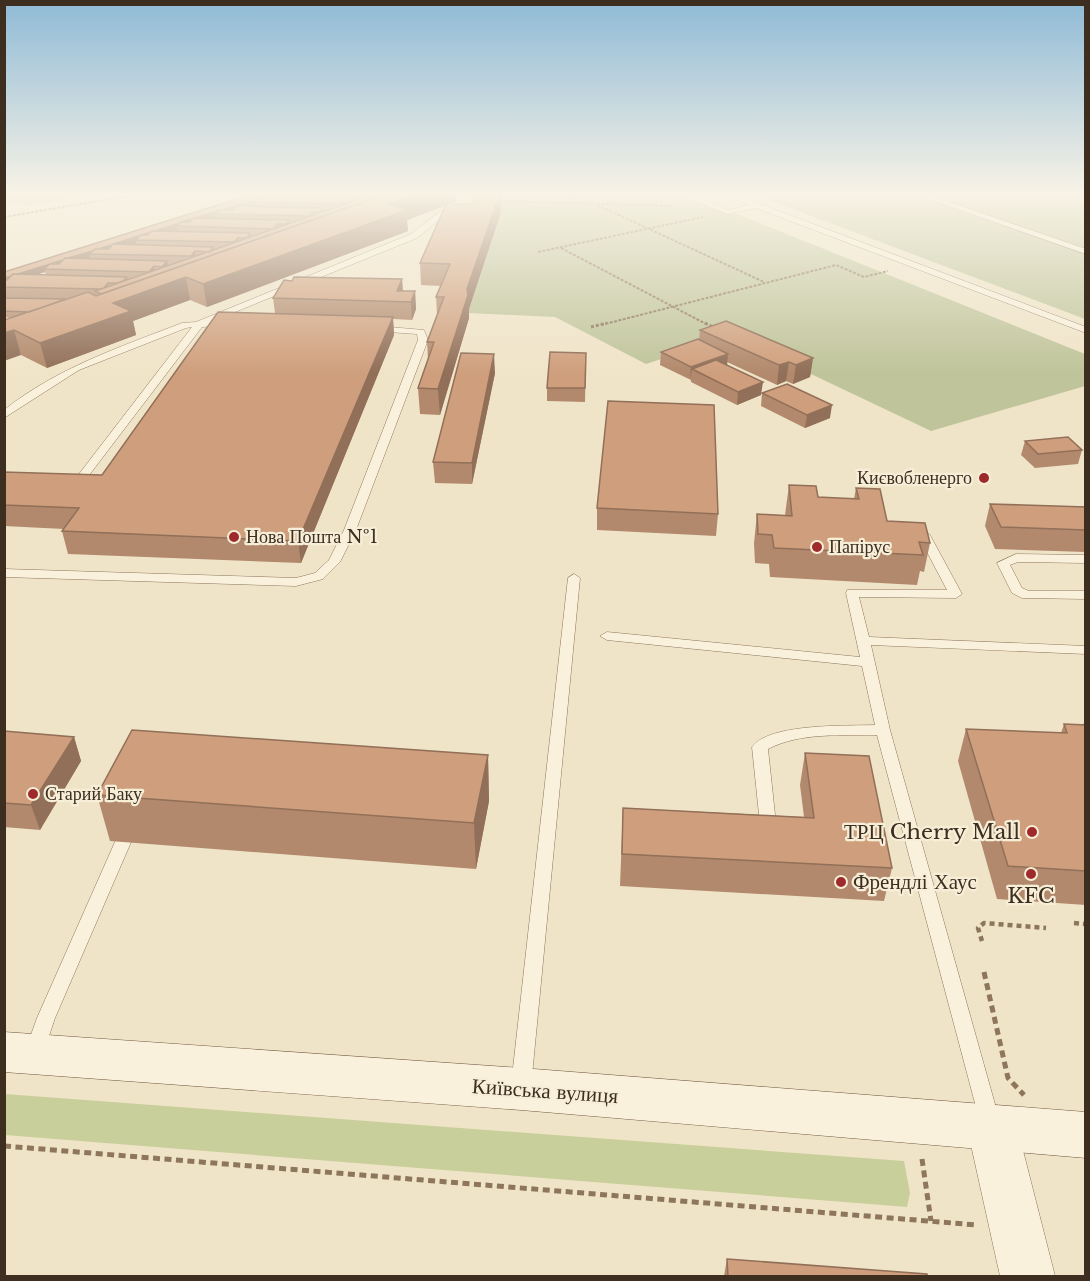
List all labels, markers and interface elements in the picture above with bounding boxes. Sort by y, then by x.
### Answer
place label: Києвобленерго [857,467,972,489]
marker: Києвобленерго [977,471,991,485]
place label: Нова Пошта №1 [246,526,378,548]
marker: Нова Пошта №1 [227,530,241,544]
place label: Папірус [829,536,890,558]
marker: Папірус [810,540,824,554]
place label: Старий Баку [45,783,142,805]
marker: Старий Баку [26,787,40,801]
place label: ТРЦ Cherry Mall [844,819,1020,845]
marker: ТРЦ Cherry Mall [1025,825,1039,839]
marker: KFC [1024,867,1038,881]
place label: Френдлі Хаус [853,869,977,895]
marker: Френдлі Хаус [834,875,848,889]
place label: KFC [1007,883,1055,909]
street label: Київська вулиця [471,1073,619,1109]

